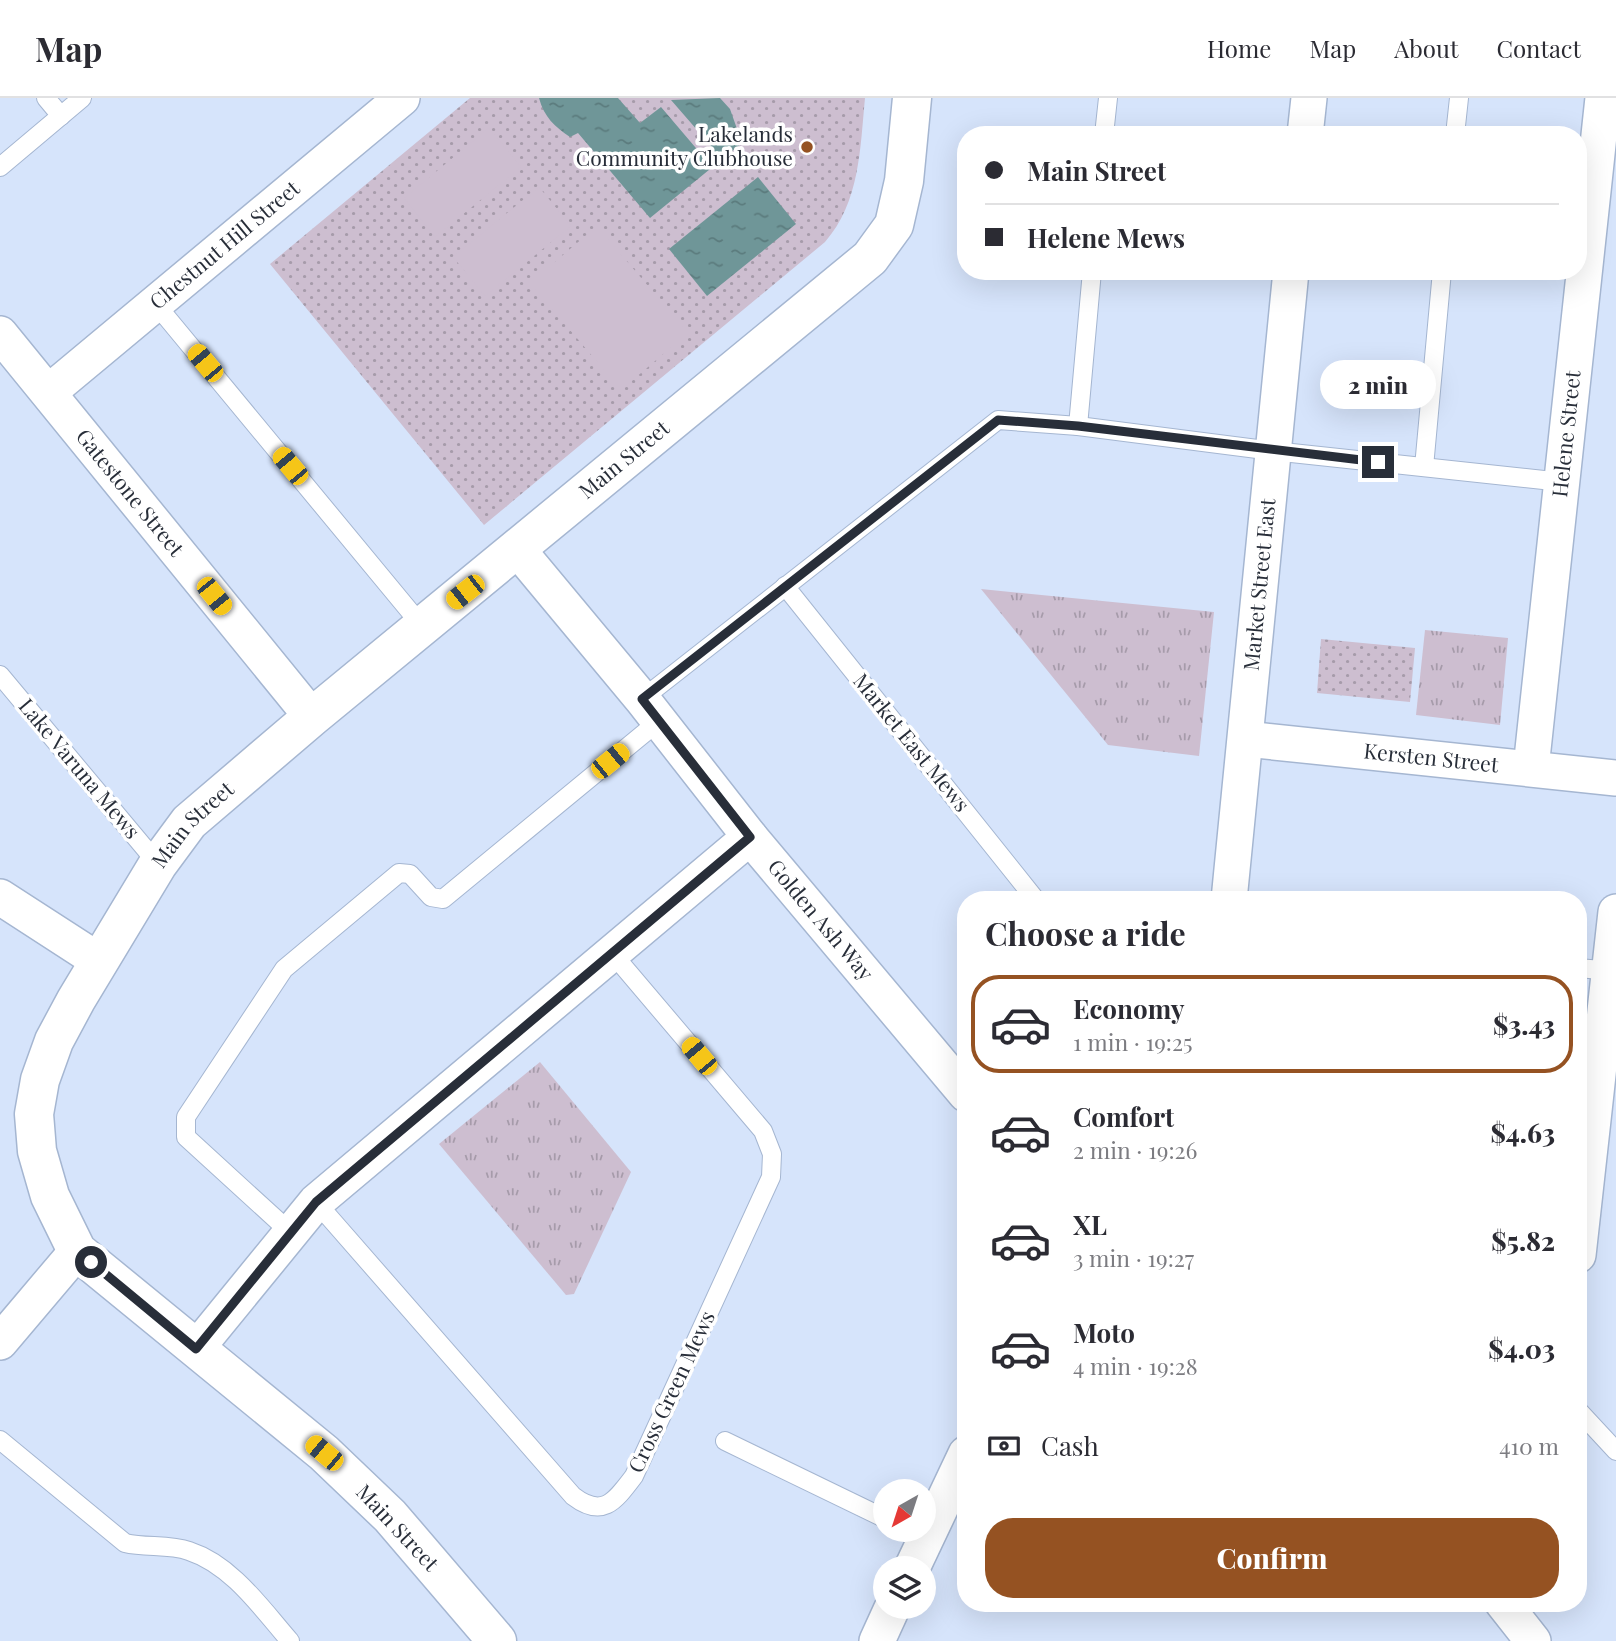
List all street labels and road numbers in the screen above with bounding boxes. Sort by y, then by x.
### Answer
street label: Chestnut Hill Street [143,173,305,315]
street label: Helene Street [1544,368,1586,499]
street label: Main Street [572,413,675,504]
street label: Gatestone Street [71,422,192,562]
street label: Market Street East [1236,496,1281,672]
street label: Market East Mews [848,667,977,817]
street label: Lake Varuna Mews [14,692,147,844]
street label: Kersten Street [1362,735,1501,778]
street label: Main Street [144,774,239,873]
street label: Golden Ash Way [763,853,881,986]
street label: Cross Green Mews [620,1306,720,1477]
street label: Main Street [351,1477,446,1576]

